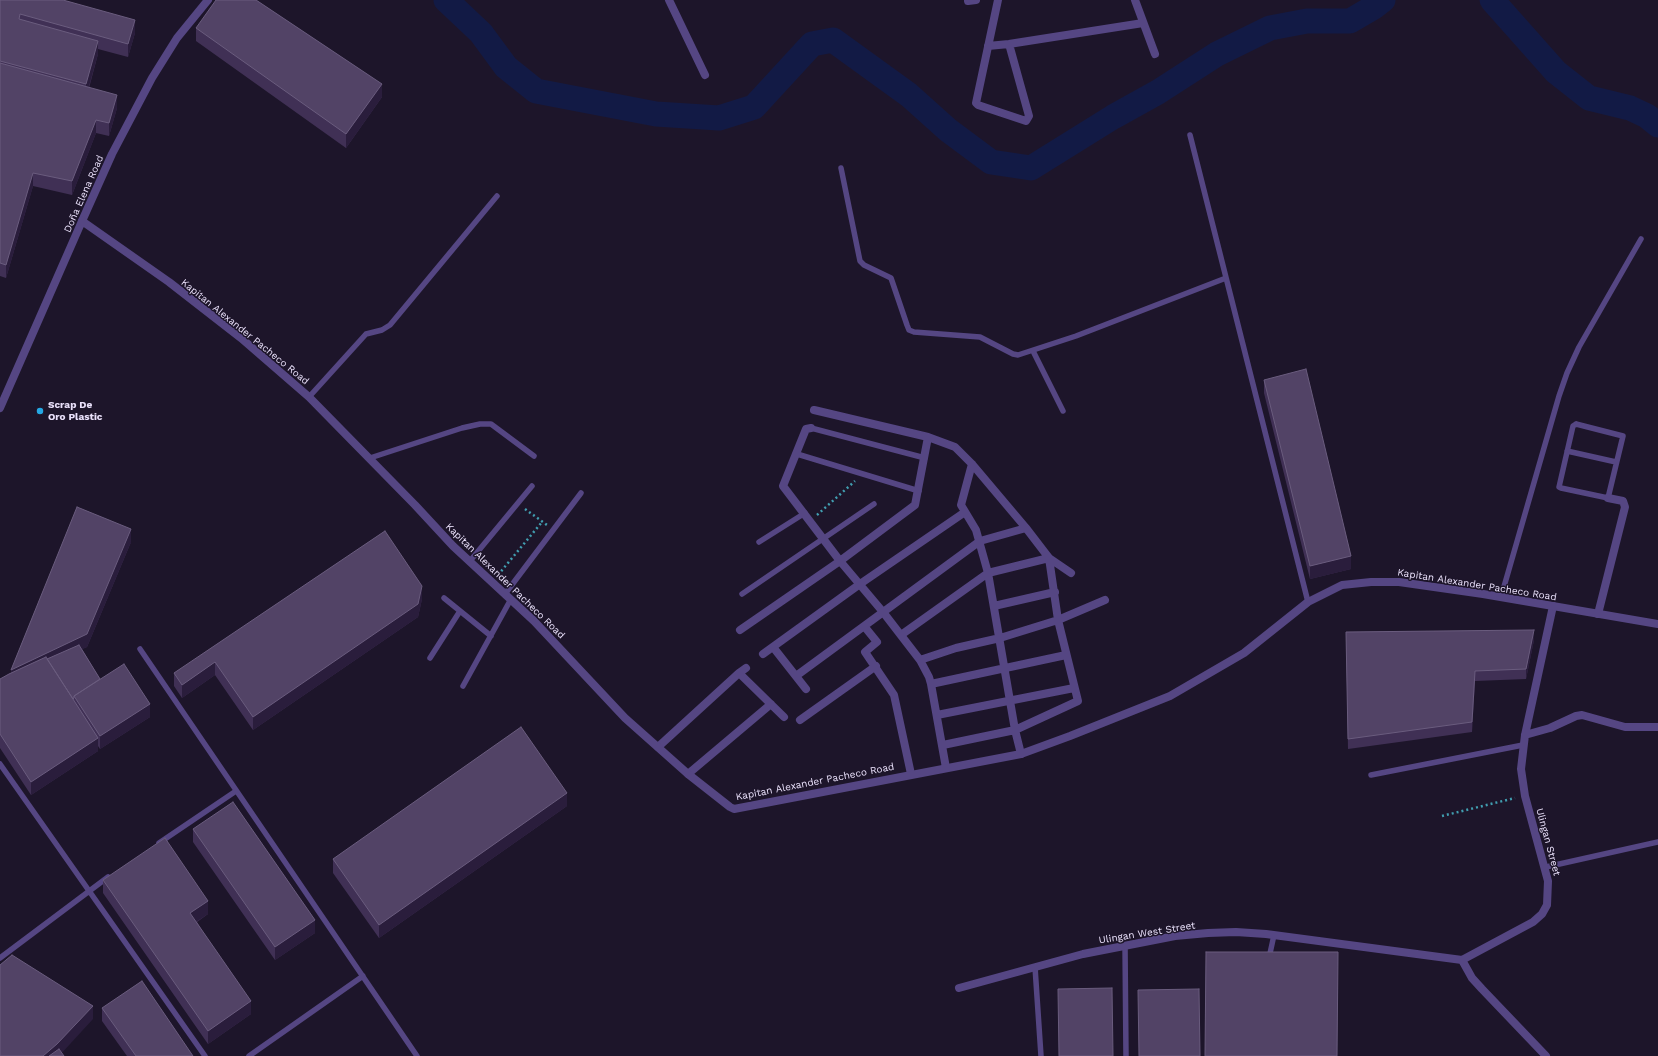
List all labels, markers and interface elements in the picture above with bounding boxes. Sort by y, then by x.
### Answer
street label: Doña Elena Road [62,153,106,235]
street label: Kapitan Alexander Pacheco Road [179,277,311,387]
place label: Scrap De Oro Plastic [48,399,103,422]
marker: Scrap De Oro Plastic [35,406,45,416]
street label: Kapitan Alexander Pacheco Road [443,521,567,641]
street label: Kapitan Alexander Pacheco Road [1397,566,1557,604]
street label: Kapitan Alexander Pacheco Road [735,761,895,803]
street label: Ulingan Street [1533,807,1563,877]
street label: Ulingan West Street [1098,919,1196,947]

